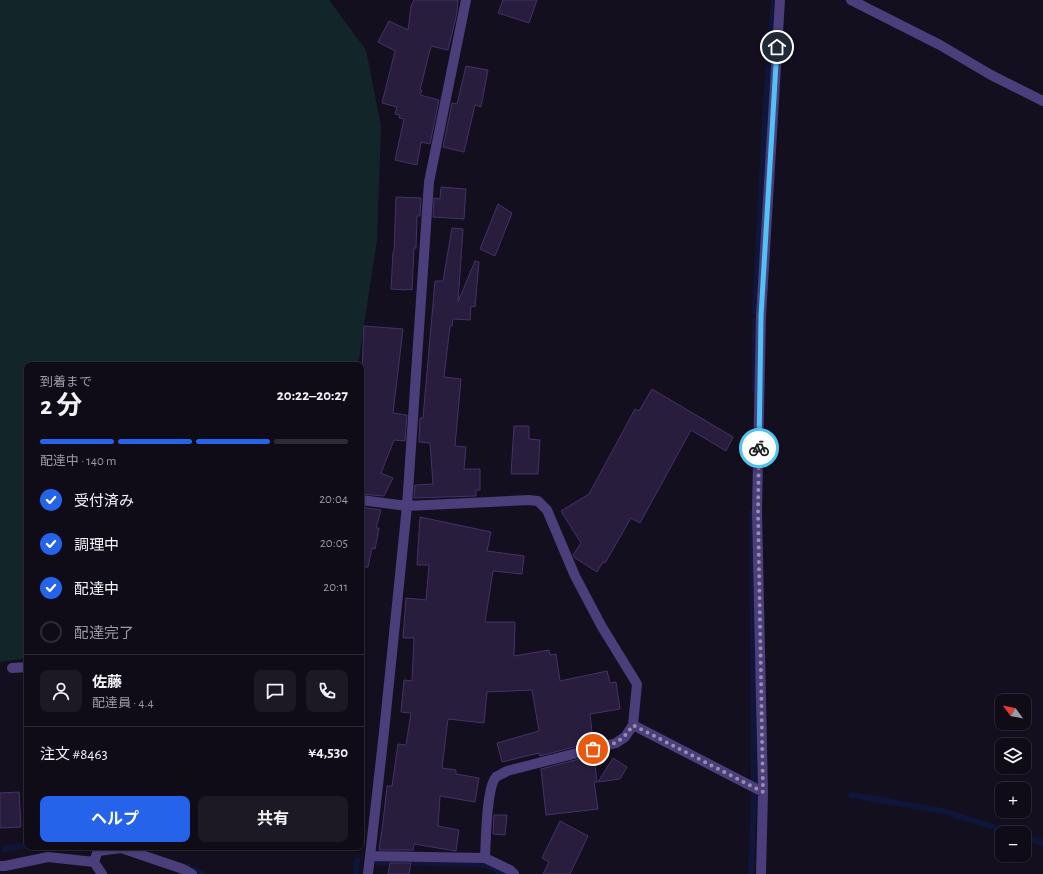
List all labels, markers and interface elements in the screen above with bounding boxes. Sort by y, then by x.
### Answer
pin [760,30,794,64]
icon: home [766,36,788,58]
text: 到着まで [40,376,92,389]
text: 20:22–20:27 [277,388,348,403]
text: 2 分 [40,393,82,419]
courier [739,428,779,468]
icon: bike [748,437,770,459]
text: 配達中 · 140 m [40,455,116,468]
icon: check [40,489,62,511]
text: 20:04 [319,493,348,506]
text: 受付済み [74,494,134,509]
icon: check [40,533,62,555]
text: 20:05 [320,537,348,550]
text: 調理中 [74,538,119,553]
icon: check [40,577,62,599]
text: 20:11 [323,581,348,594]
text: 配達中 [74,582,119,597]
text: 配達完了 [74,626,134,641]
button: person [40,670,82,712]
button: chat [254,670,296,712]
button: phone [306,670,348,712]
text: 佐藤 [92,675,122,690]
north arrow [995,694,1031,730]
map controls [995,694,1031,862]
text: 配達員 · 4.4 [92,697,154,710]
pin [576,732,610,766]
icon: bag [582,738,604,760]
button: layers [995,738,1031,774]
text: ¥4,530 [308,745,348,760]
text: 注文 #8463 [40,747,108,762]
button: + [995,782,1031,818]
button: ヘルプ [40,796,190,842]
button: 共有 [198,796,348,842]
button: − [995,826,1031,862]

